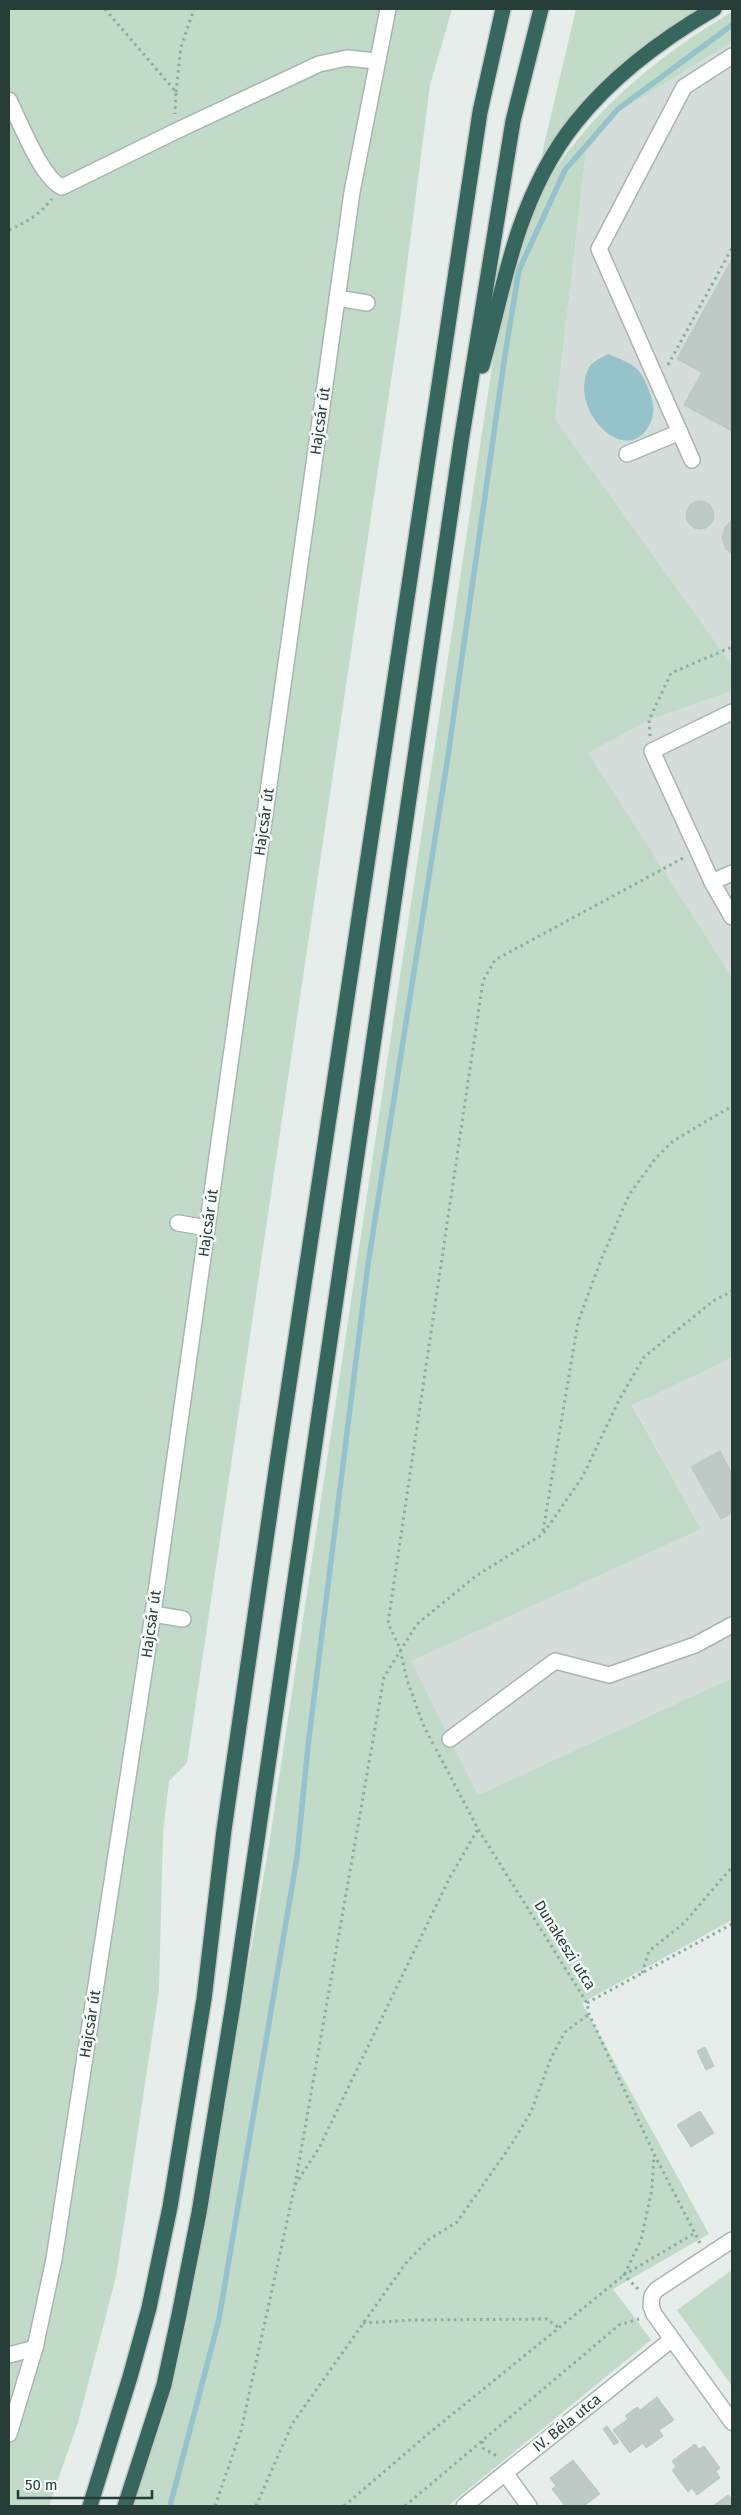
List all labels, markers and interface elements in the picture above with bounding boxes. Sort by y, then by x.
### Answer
street label: Hajcsár út [306,385,334,456]
street label: Hajcsár út [250,786,278,857]
street label: Hajcsár út [194,1187,222,1258]
street label: Hajcsár út [137,1588,165,1659]
street label: Dunakeszi utca [530,1897,600,1993]
street label: Hajcsár út [76,1988,104,2059]
street label: IV. Béla utca [529,2390,605,2456]
scale bar [18,2468,151,2500]
text: 50 m [25,2476,58,2494]

